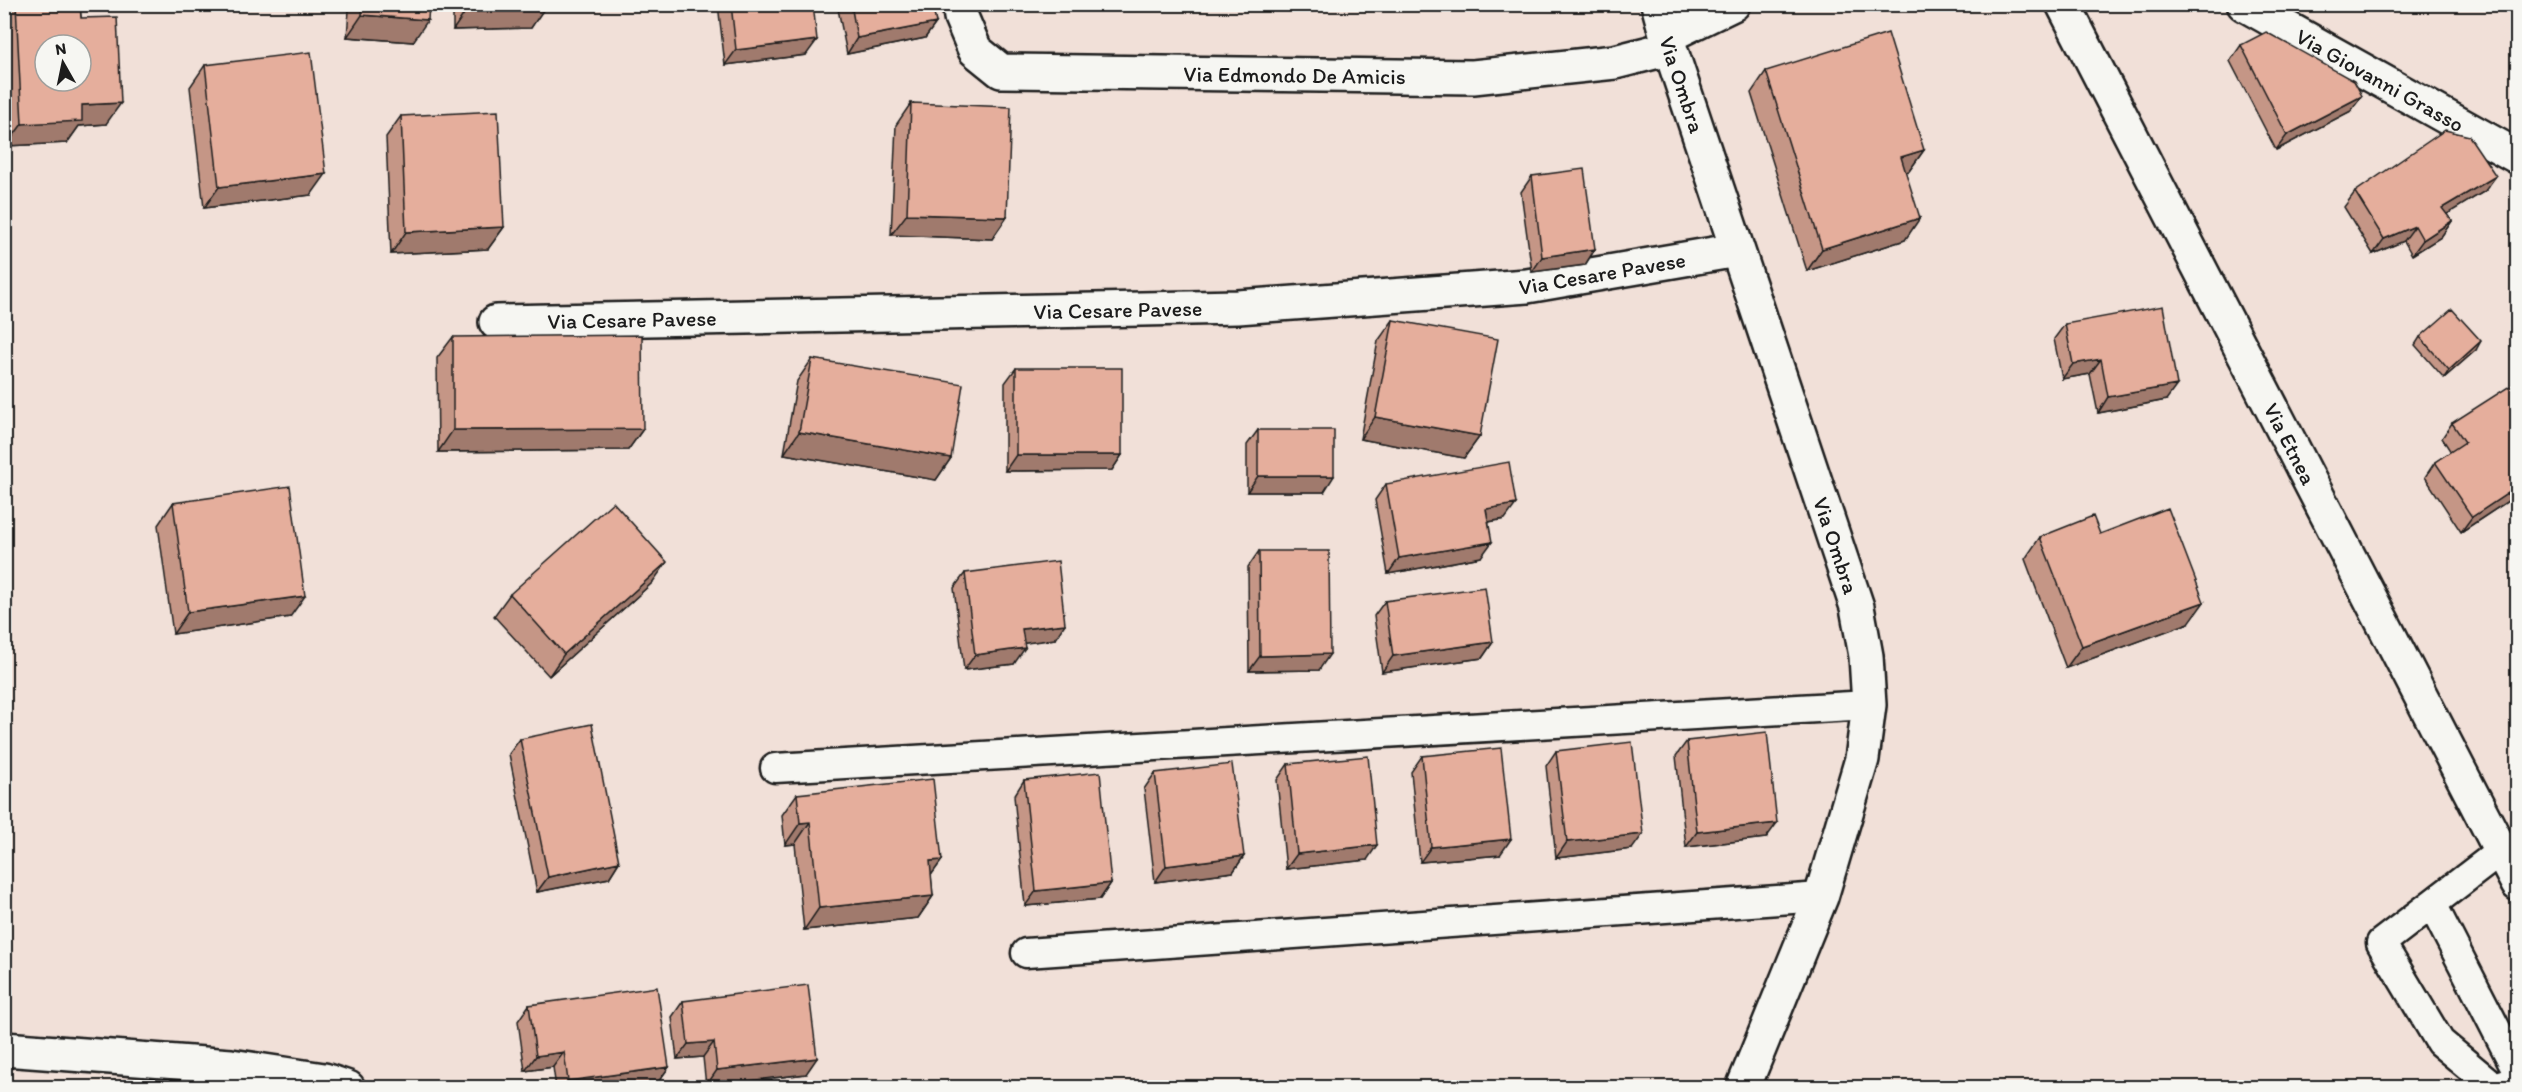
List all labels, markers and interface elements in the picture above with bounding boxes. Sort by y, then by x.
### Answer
street label: Via Giovanni Grasso [2291,22,2469,138]
north arrow [33,33,93,93]
street label: Via Ombra [1654,33,1711,137]
text: N [54,38,68,59]
street label: Via Edmondo De Amicis [1183,60,1406,90]
street label: Via Cesare Pavese [1518,246,1688,300]
street label: Via Cesare Pavese [1033,294,1203,325]
street label: Via Cesare Pavese [547,304,717,334]
street label: Via Etnea [2258,398,2323,490]
street label: Via Ombra [1808,493,1865,598]

